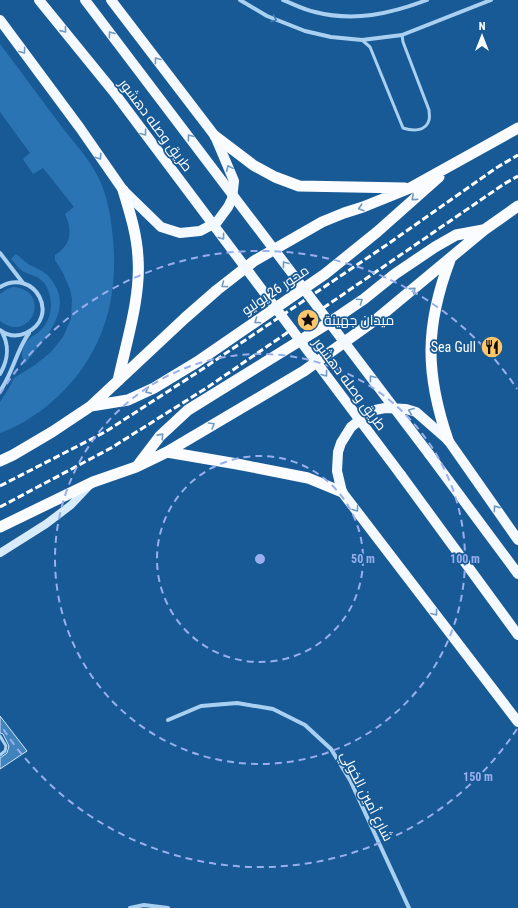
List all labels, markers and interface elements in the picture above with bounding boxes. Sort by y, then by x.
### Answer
one-way arrow [271,15,278,23]
north arrow [462,16,502,56]
text: N [479,20,486,33]
one-way arrow [59,26,66,33]
one-way arrow [109,31,116,38]
one-way arrow [18,47,25,54]
one-way arrow [154,57,162,64]
street label: طريق وصله دهشور [115,75,196,175]
one-way arrow [139,128,146,135]
one-way arrow [187,135,194,142]
one-way arrow [94,153,102,160]
one-way arrow [226,164,234,172]
one-way arrow [412,193,419,200]
one-way arrow [357,203,364,212]
one-way arrow [217,232,224,239]
one-way arrow [283,261,290,268]
street label: محور 26 يوليو [238,262,312,318]
one-way arrow [221,280,228,287]
one-way arrow [408,288,415,295]
one-way arrow [356,299,363,306]
place icon: ميدان جهينة [295,307,321,333]
place label: ميدان جهينة [324,312,394,328]
one-way arrow [254,316,261,324]
street label: طريق وصله دهشور [309,334,390,434]
restaurant icon: Sea Gull [479,334,505,360]
place label: Sea Gull [431,339,476,355]
one-way arrow [321,370,328,377]
one-way arrow [369,376,376,383]
one-way arrow [144,386,152,394]
one-way arrow [408,408,415,416]
one-way arrow [208,423,215,430]
one-way arrow [156,433,163,441]
one-way arrow [351,505,358,512]
one-way arrow [493,505,501,512]
centre of rings [253,552,267,566]
text: 50 m [351,552,375,566]
text: 100 m [450,552,480,566]
one-way arrow [430,608,437,615]
street label: شارع أمين الخولي [334,748,397,845]
text: 150 m [463,770,493,784]

